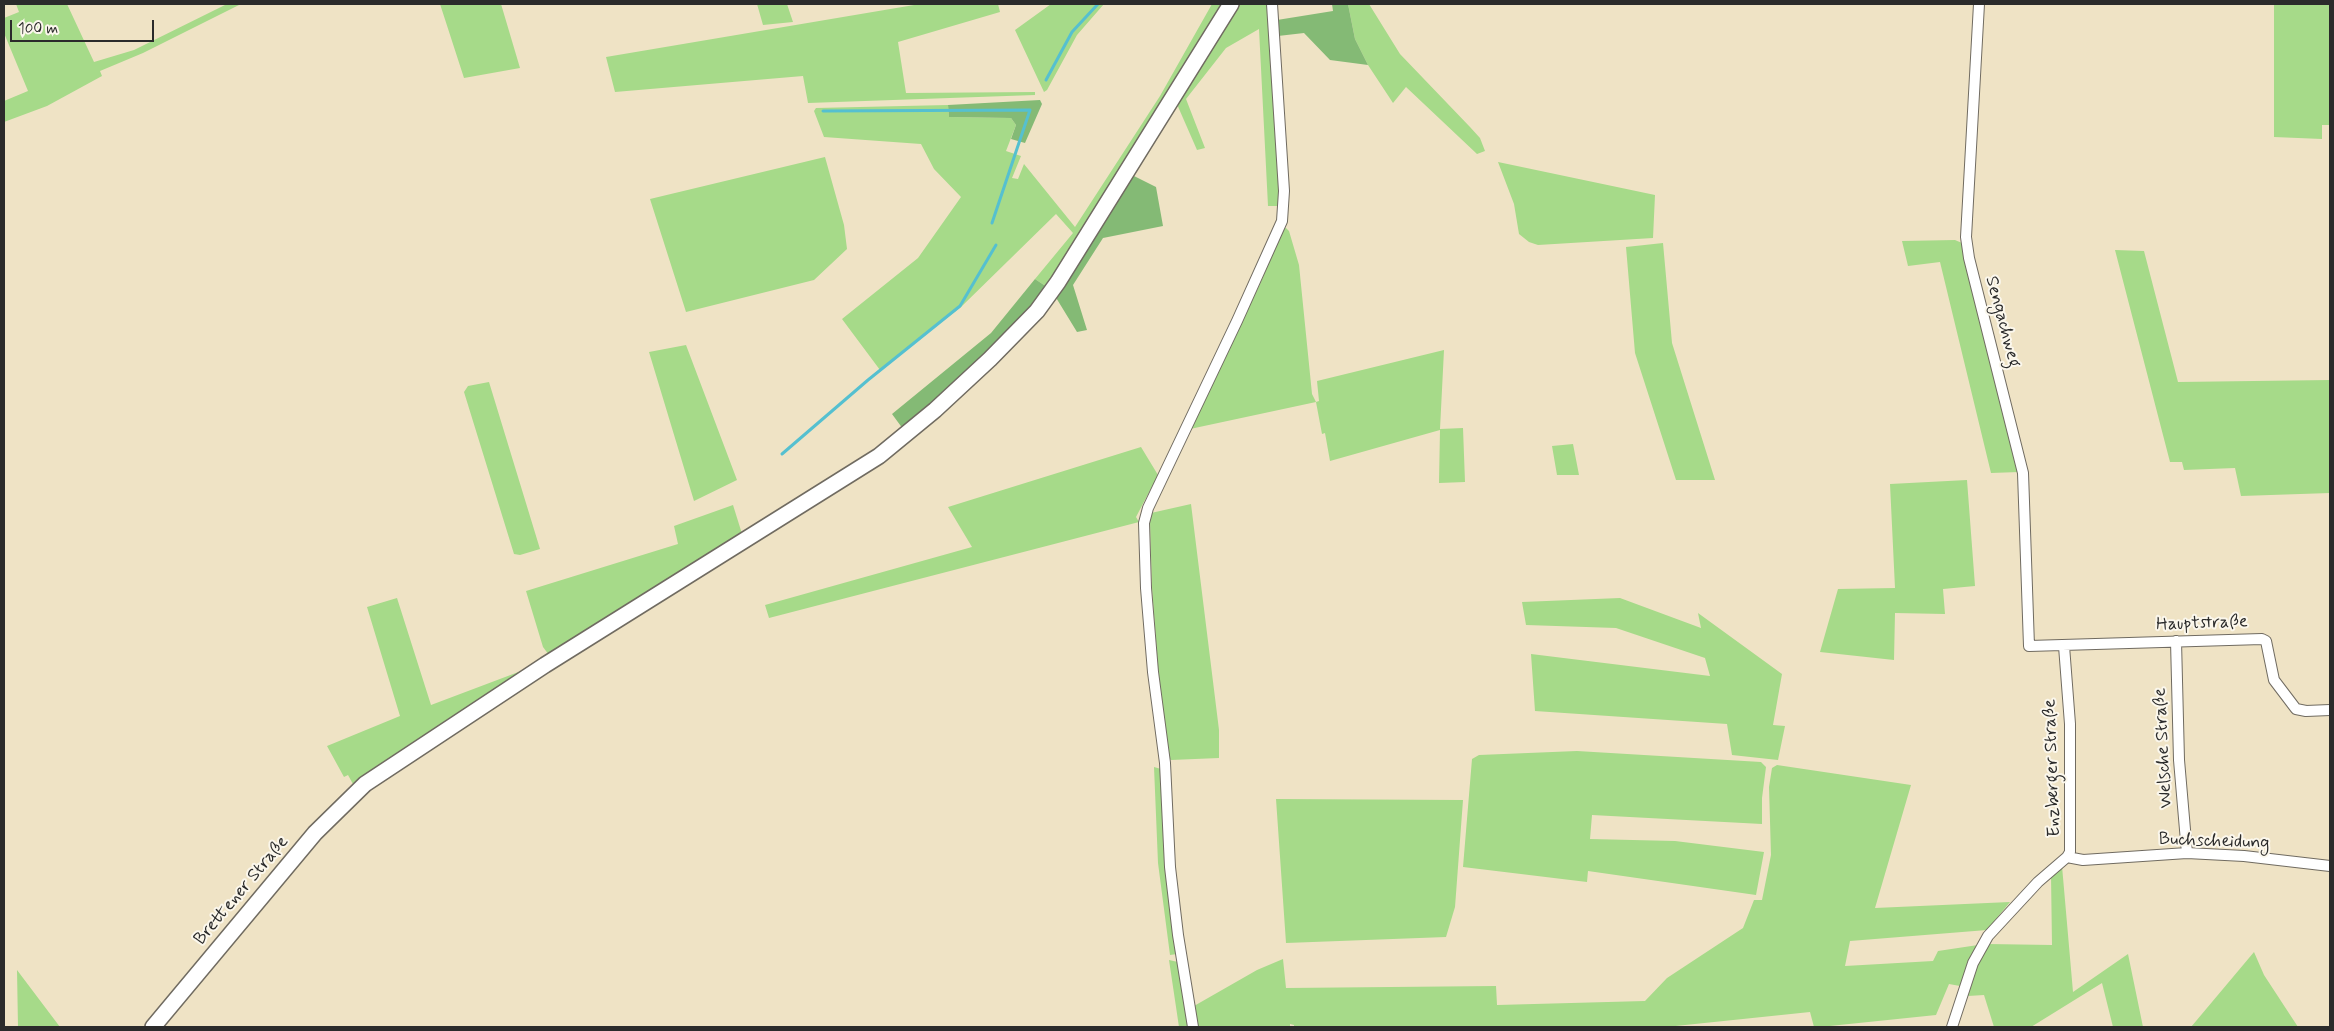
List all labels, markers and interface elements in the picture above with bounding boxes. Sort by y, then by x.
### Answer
scale bar [12,10,156,42]
text: 100 m [18,19,58,39]
street label: Sengachweg [1979,274,2025,370]
street label: Hauptstraße [2156,612,2248,636]
street label: Welsche Straße [2150,687,2178,809]
street label: Enzberger Straße [2040,699,2066,837]
street label: Buchscheidung [2158,829,2270,855]
street label: Brettener Straße [190,832,294,950]

